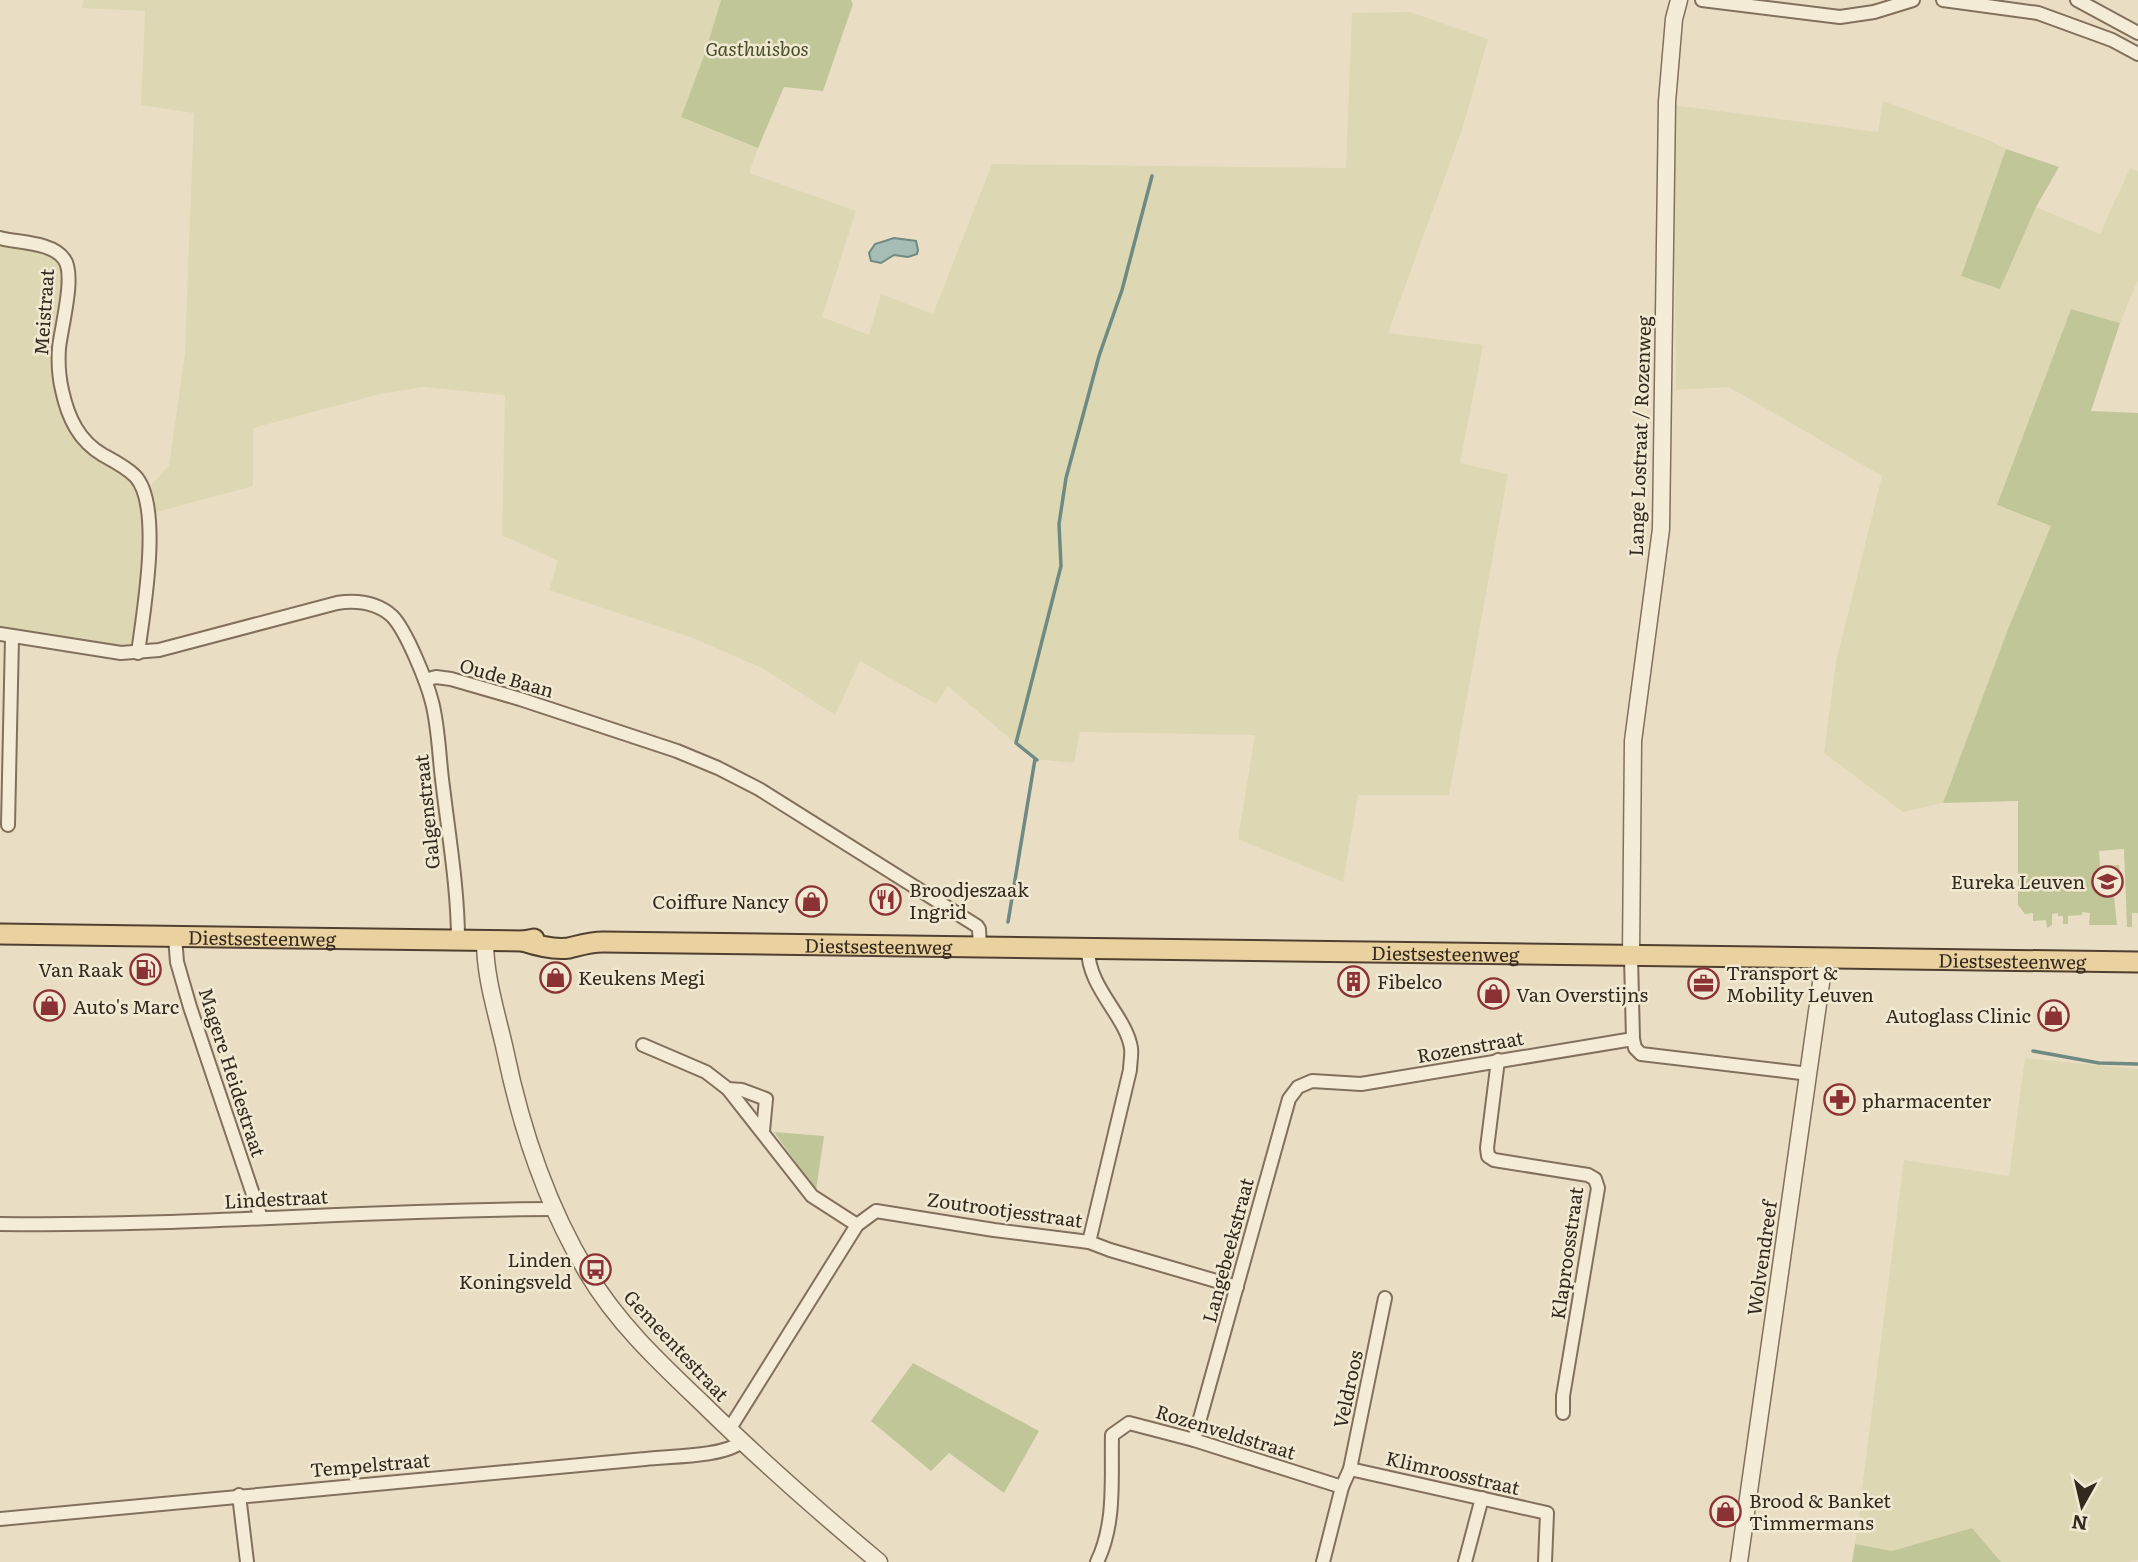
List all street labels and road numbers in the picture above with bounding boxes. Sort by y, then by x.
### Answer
street label: Meistraat [26,267,60,356]
street label: Lange Lostraat / Rozenweg [1621,315,1657,557]
street label: Oude Baan [457,650,557,704]
street label: Galgenstraat [406,753,446,871]
street label: Diestsesteenweg [188,923,337,953]
street label: Diestsesteenweg [804,931,953,961]
street label: Diestsesteenweg [1371,938,1520,968]
street label: Diestsesteenweg [1938,945,2087,975]
street label: Magere Heidestraat [192,984,274,1161]
street label: Rozenstraat [1414,1023,1526,1069]
street label: Langebeekstraat [1194,1174,1260,1326]
street label: Lindestraat [223,1181,329,1215]
street label: Zoutrootjesstraat [925,1184,1085,1234]
street label: Klaproosstraat [1543,1184,1589,1321]
street label: Wolvendreef [1739,1197,1783,1317]
street label: Gemeentestraat [618,1283,736,1407]
street label: Veldroos [1325,1347,1369,1430]
street label: Rozenveldstraat [1152,1396,1300,1466]
street label: Klimroosstraat [1383,1443,1523,1501]
street label: Tempelstraat [309,1445,432,1483]

